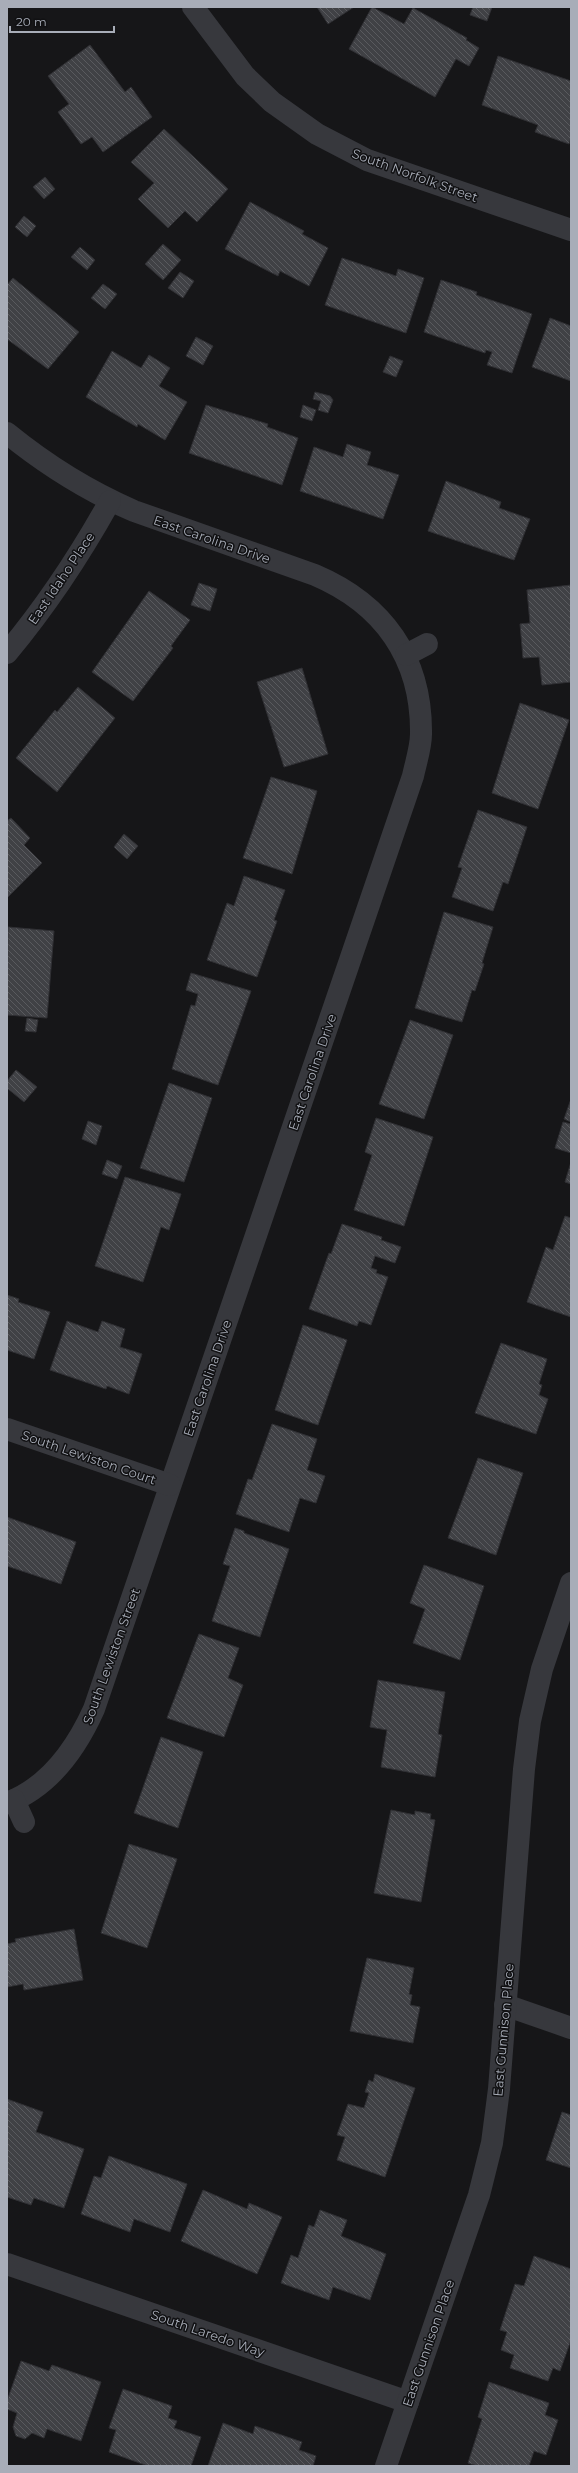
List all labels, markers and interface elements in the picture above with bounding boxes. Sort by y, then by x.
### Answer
scale bar [10,8,114,34]
text: 20 m [16,14,47,29]
street label: South Norfolk Street [350,145,480,205]
street label: East Carolina Drive [152,512,273,567]
street label: East Idaho Place [24,529,98,627]
street label: East Carolina Drive [285,1011,340,1132]
street label: East Carolina Drive [180,1317,235,1438]
street label: South Lewiston Court [20,1427,158,1487]
street label: South Lewiston Street [79,1586,143,1726]
street label: East Gunnison Place [489,1963,517,2097]
street label: East Gunnison Place [399,2277,457,2409]
street label: South Laredo Way [149,2306,268,2360]

